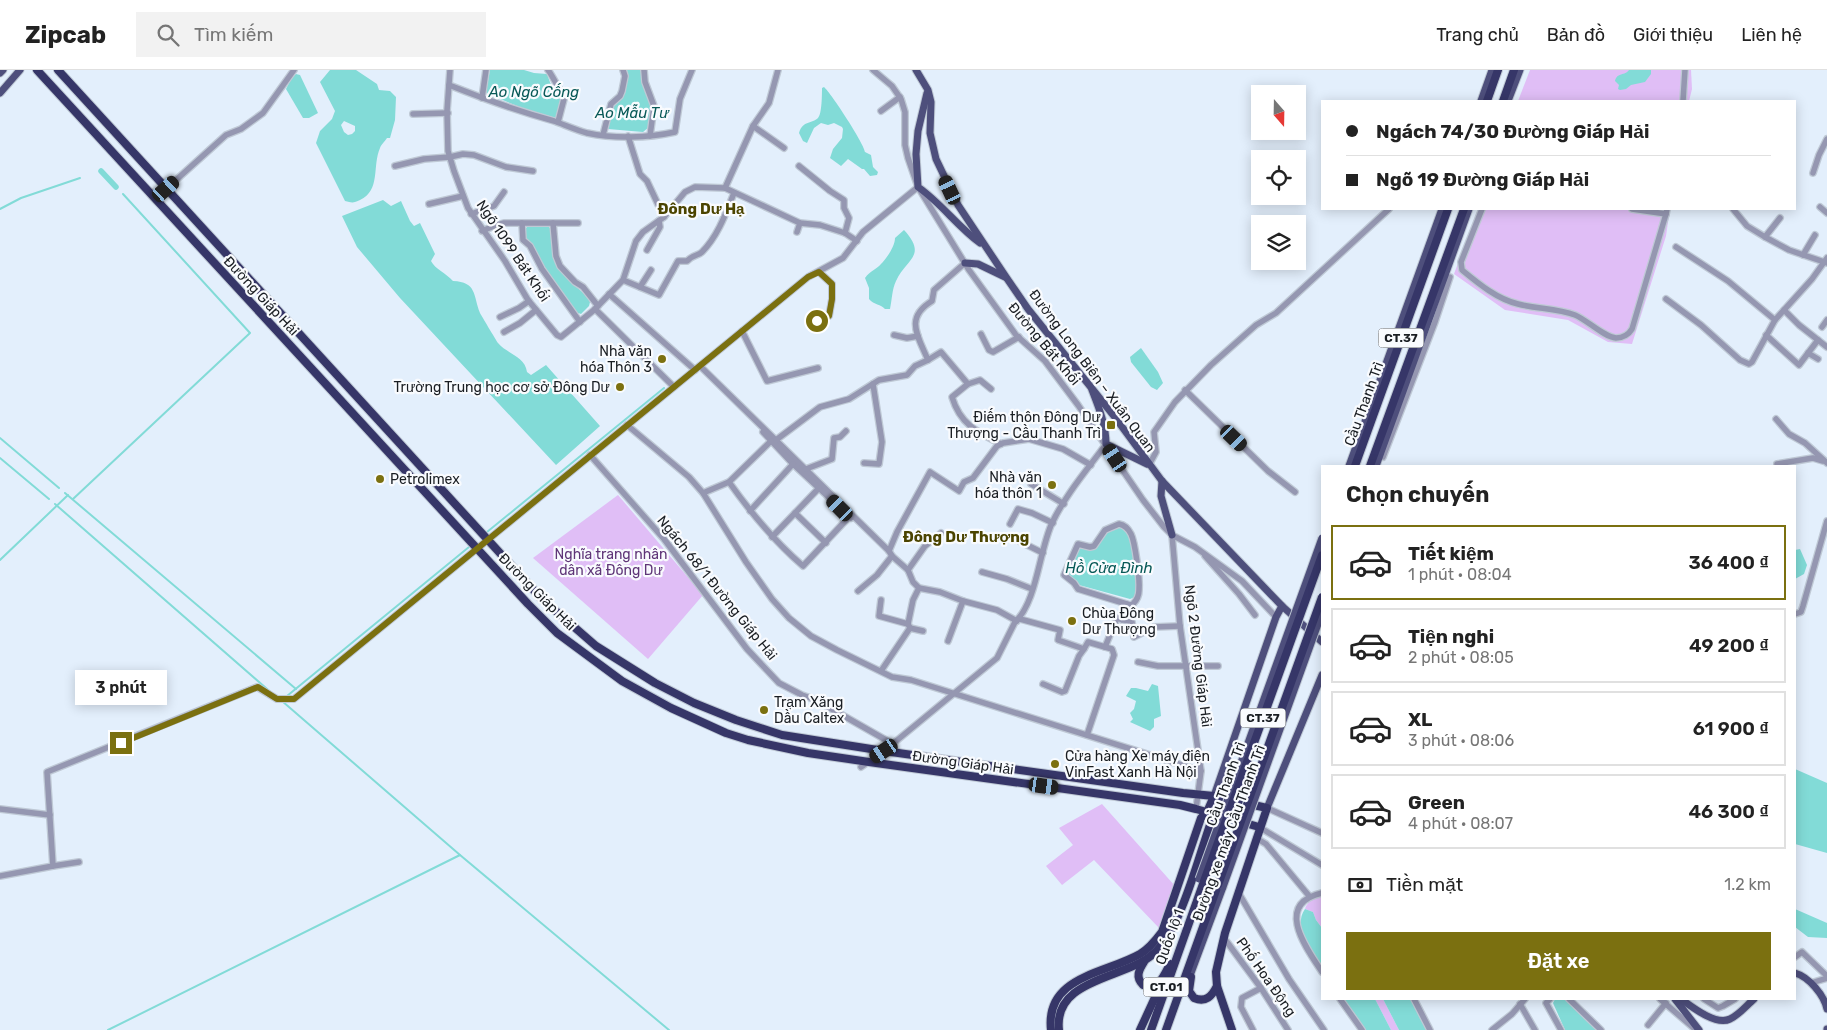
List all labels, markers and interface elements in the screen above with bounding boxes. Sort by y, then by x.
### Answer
search box [136,12,486,57]
text: Zipcab [25,21,106,49]
icon: search [154,21,182,49]
text: Tìm kiếm [194,23,273,46]
text: Trang chủ [1436,24,1519,46]
text: Bản đồ [1547,24,1605,46]
text: Giới thiệu [1633,24,1713,46]
text: Liên hệ [1741,24,1802,46]
water label: Ao Ngõ Cống [488,83,579,101]
north arrow [1251,85,1306,140]
map controls [1251,85,1306,270]
water label: Ao Mẫu Tư [594,104,670,122]
text: Ngách 74/30 Đường Giáp Hải [1376,120,1649,143]
button: locate [1251,150,1306,205]
text: Ngõ 19 Đường Giáp Hải [1376,168,1589,191]
car [149,173,182,205]
car [936,173,963,207]
street label: Ngõ 1099 Bát Khối [473,196,554,305]
district label: Đông Dư Hạ [658,200,745,218]
button: layers [1251,215,1306,270]
street label: Đường Giáp Hải [220,253,302,339]
street label: Đường Long Biên – Xuân Quan [1025,286,1159,456]
street label: Đường Bát Khối [1004,299,1084,389]
route start [806,310,828,332]
road number: CT.37 [1378,328,1424,348]
place label: Nhà văn hóa Thôn 3 [580,343,652,376]
marker: Nhà văn hóa Thôn 3 [656,353,668,365]
street label: Cầu Thanh Trì [1340,359,1387,448]
place label: Trường Trung học cơ sở Đông Dư [394,379,610,396]
marker: Trường Trung học cơ sở Đông Dư [614,381,626,393]
place label: Điếm thôn Đông Dư Thượng - Cầu Thanh Trì [947,408,1101,442]
marker: Điếm thôn Đông Dư Thượng - Cầu Thanh Trì [1105,419,1117,431]
car [1218,422,1250,454]
car [1100,441,1129,475]
place label: Nhà văn hóa thôn 1 [975,469,1042,502]
place label: Petrolimex [390,471,460,488]
marker: Petrolimex [374,473,386,485]
marker: Nhà văn hóa thôn 1 [1046,479,1058,491]
text: Chọn chuyến [1346,481,1489,508]
car [824,492,855,524]
street label: Ngách 68/1 Đường Giáp Hải [653,512,781,664]
district label: Đông Dư Thượng [903,528,1029,546]
icon: car [1348,540,1393,585]
text: Tiết kiệm [1408,542,1494,565]
park label: Nghĩa trang nhân dân xã Đông Dư [555,546,667,579]
street label: Đường Giáp Hải [495,550,579,634]
text: 36 400 ₫ [1688,551,1769,574]
water label: Hồ Cửa Đình [1065,559,1153,577]
text: 1 phút · 08:04 [1408,565,1512,584]
street label: Ngõ 2 Đường Giáp Hải [1181,584,1215,728]
place label: Chùa Đông Dư Thượng [1082,605,1156,638]
marker: Chùa Đông Dư Thượng [1066,615,1078,627]
icon: car [1348,623,1393,668]
text: Tiện nghi [1408,625,1494,648]
text: 49 200 ₫ [1689,634,1769,657]
text: 2 phút · 08:05 [1408,648,1514,667]
callout: 3 phút [75,670,167,706]
text: 3 phút [95,678,147,697]
place label: Trạm Xăng Dầu Caltex [774,694,845,727]
marker: Trạm Xăng Dầu Caltex [758,704,770,716]
icon: car [1348,706,1393,751]
road number: CT.37 [1240,708,1286,728]
text: XL [1408,708,1432,731]
text: 61 900 ₫ [1693,717,1769,740]
text: 3 phút · 08:06 [1408,731,1514,750]
route end [110,732,132,754]
car [867,736,900,766]
street label: Cầu Thanh Trì [1202,739,1249,828]
street label: Đường xe máy Cầu Thanh Trì [1188,742,1269,923]
street label: Đường Giáp Hải [911,747,1015,779]
place label: Cửa hàng Xe máy điện VinFast Xanh Hà Nội [1065,748,1210,781]
marker: Cửa hàng Xe máy điện VinFast Xanh Hà Nội [1049,758,1061,770]
car [1028,776,1059,796]
icon: car [1348,789,1393,834]
text: Green [1408,791,1465,814]
text: 46 300 ₫ [1688,800,1769,823]
text: 4 phút · 08:07 [1408,814,1513,833]
icon: cash [1346,871,1374,899]
text: Tiền mặt [1386,873,1463,896]
text: 1.2 km [1724,875,1771,894]
street label: Quốc lộ 1 [1151,907,1188,967]
button: Đặt xe [1346,932,1771,990]
street label: Phố Hoa Động [1232,934,1300,1020]
road number: CT.01 [1144,978,1188,996]

